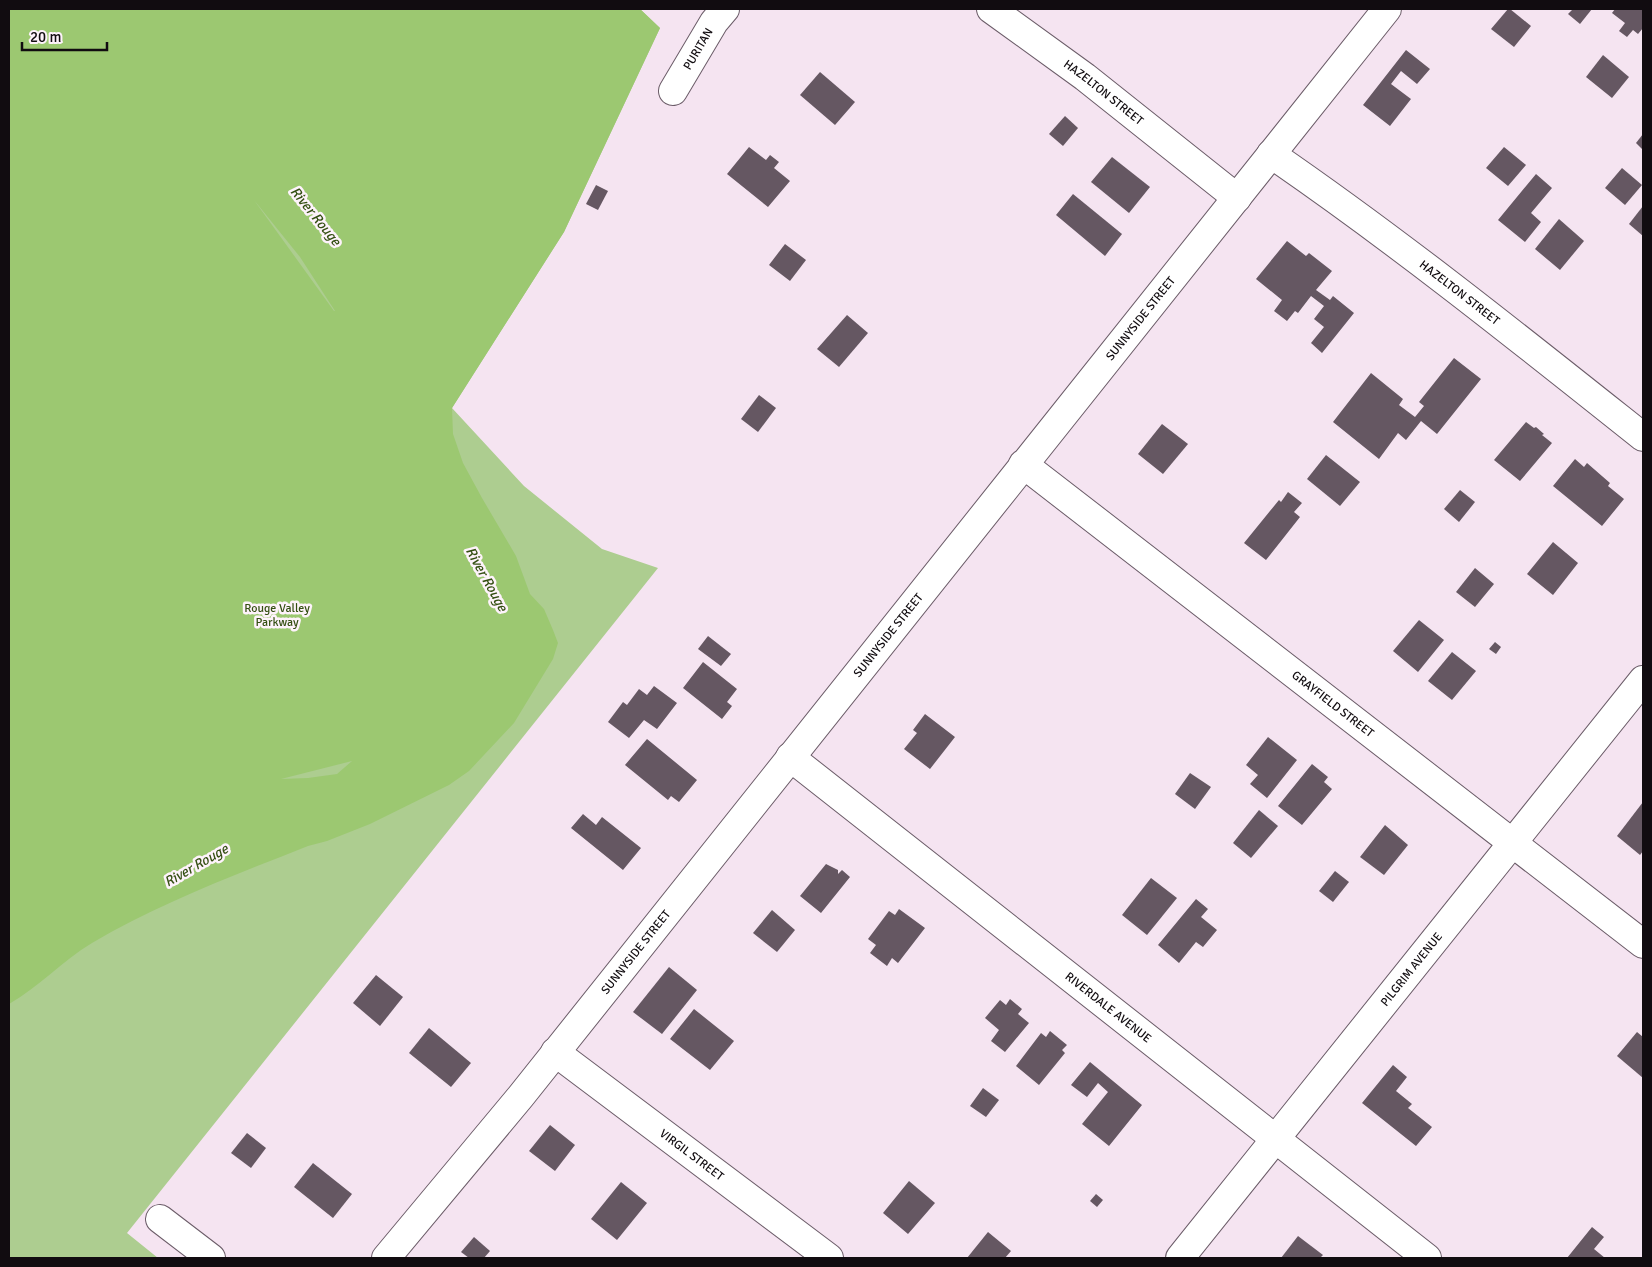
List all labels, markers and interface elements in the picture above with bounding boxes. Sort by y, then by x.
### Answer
scale bar [22,20,108,52]
street label: PURITAN [680,25,717,73]
text: 20 m [30,28,61,46]
street label: HAZELTON STREET [1060,57,1146,129]
water label: River Rouge [287,183,345,250]
street label: HAZELTON STREET [1416,257,1502,329]
street label: SUNNYSIDE STREET [1103,274,1179,364]
water label: River Rouge [462,544,512,615]
street label: SUNNYSIDE STREET [850,590,927,681]
park label: Rouge Valley Parkway [244,601,310,630]
street label: GRAYFIELD STREET [1289,668,1377,741]
water label: River Rouge [161,840,232,891]
street label: SUNNYSIDE STREET [598,907,674,997]
street label: PILGRIM AVENUE [1378,929,1446,1010]
street label: RIVERDALE AVENUE [1062,969,1154,1046]
street label: VIRGIL STREET [656,1126,727,1184]

